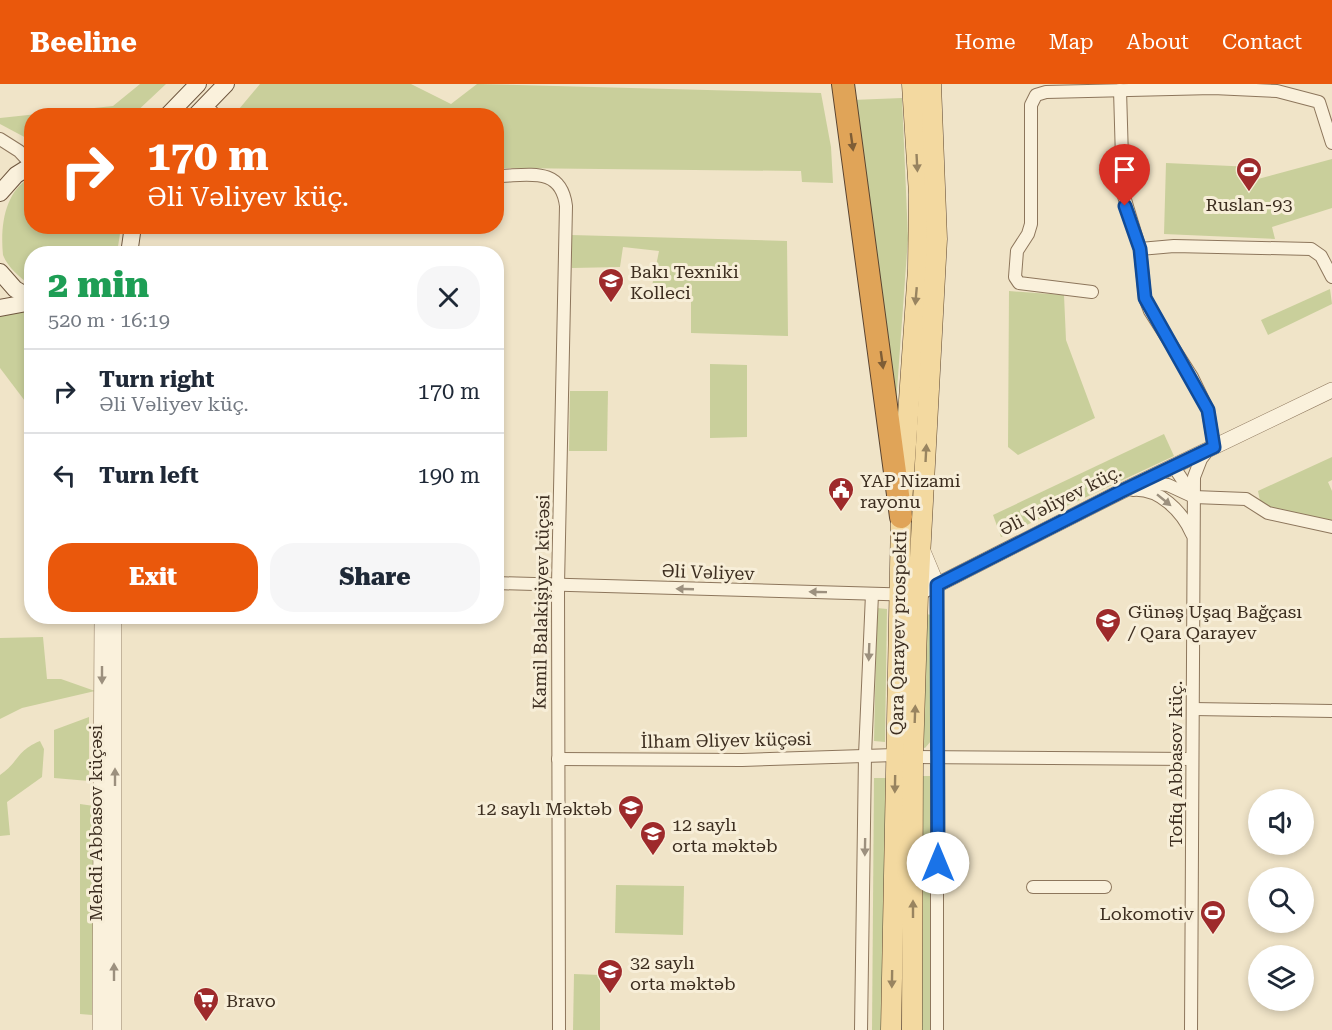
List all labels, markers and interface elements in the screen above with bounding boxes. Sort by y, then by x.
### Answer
text: Beeline [30,26,137,59]
text: Home [955,30,1016,54]
text: Map [1049,30,1094,54]
text: About [1127,30,1189,54]
text: Contact [1222,30,1302,54]
text: 170 m [147,131,269,180]
icon: right [48,132,126,210]
one-way arrow [847,133,856,152]
pin [1099,144,1150,206]
icon: arrive [1108,153,1141,186]
one-way arrow [913,154,922,173]
sports icon: Ruslan-93 [1234,155,1264,193]
text: Əli Vəliyev küç. [147,181,349,213]
place label: Ruslan-93 [1206,194,1292,215]
place label: Bakı Texniki Kolleci [630,261,739,303]
text: 2 min [48,264,149,306]
button: close [417,266,480,329]
school or university icon: Bakı Texniki Kolleci [596,266,626,304]
one-way arrow [912,286,921,305]
text: 520 m · 16:19 [48,308,170,332]
one-way arrow [878,351,887,370]
text: Turn right [99,367,214,392]
icon: right [48,375,81,408]
text: 170 m [417,379,480,404]
text: Əli Vəliyev küç. [99,392,249,416]
one-way arrow [921,443,930,462]
icon: left [48,459,81,492]
street label: Əli Vəliyev küç. [995,460,1125,540]
text: Turn left [99,463,199,488]
text: 190 m [417,463,480,488]
place label: YAP Nizami rayonu [860,470,961,512]
public building icon: YAP Nizami rayonu [826,475,856,513]
street label: Kamil Balakişiyev küçəsi [529,494,553,710]
one-way arrow [1156,494,1172,507]
street label: Qara Qarayev prospekti [886,530,910,736]
button: Exit [48,543,258,612]
button: Share [270,543,480,612]
street label: Əli Vəliyev [661,560,755,584]
one-way arrow [675,585,694,594]
one-way arrow [808,588,827,597]
place label: Günəş Uşaq Bağçası / Qara Qarayev [1127,601,1302,643]
school or university icon: Günəş Uşaq Bağçası / Qara Qarayev [1093,606,1123,644]
one-way arrow [864,643,874,662]
one-way arrow [97,665,107,684]
street label: Tofiq Abbasov küç. [1165,681,1186,847]
one-way arrow [910,704,919,723]
street label: Mehdi Abbasov küçəsi [85,724,106,921]
street label: İlham Əliyev küçəsi [640,728,812,752]
one-way arrow [110,767,120,786]
one-way arrow [890,775,900,794]
map controls [1248,789,1314,1011]
button: sound [1248,789,1314,855]
school or university icon: 12 saylı Məktəb [616,793,646,831]
place label: 12 saylı Məktəb [476,798,612,819]
place label: 12 saylı orta məktəb [672,814,778,856]
school or university icon: 12 saylı orta məktəb [638,819,668,857]
position arrow [906,831,970,895]
one-way arrow [860,838,870,857]
button: search [1248,867,1314,933]
sports icon: Lokomotiv [1198,898,1228,936]
one-way arrow [908,899,918,918]
place label: Lokomotiv [1099,903,1195,924]
button: layers [1248,945,1314,1011]
place label: 32 saylı orta məktəb [630,952,736,994]
school or university icon: 32 saylı orta məktəb [595,957,625,995]
one-way arrow [109,962,119,981]
one-way arrow [887,969,897,988]
supermarket icon: Bravo [191,985,221,1023]
place label: Bravo [226,990,276,1011]

